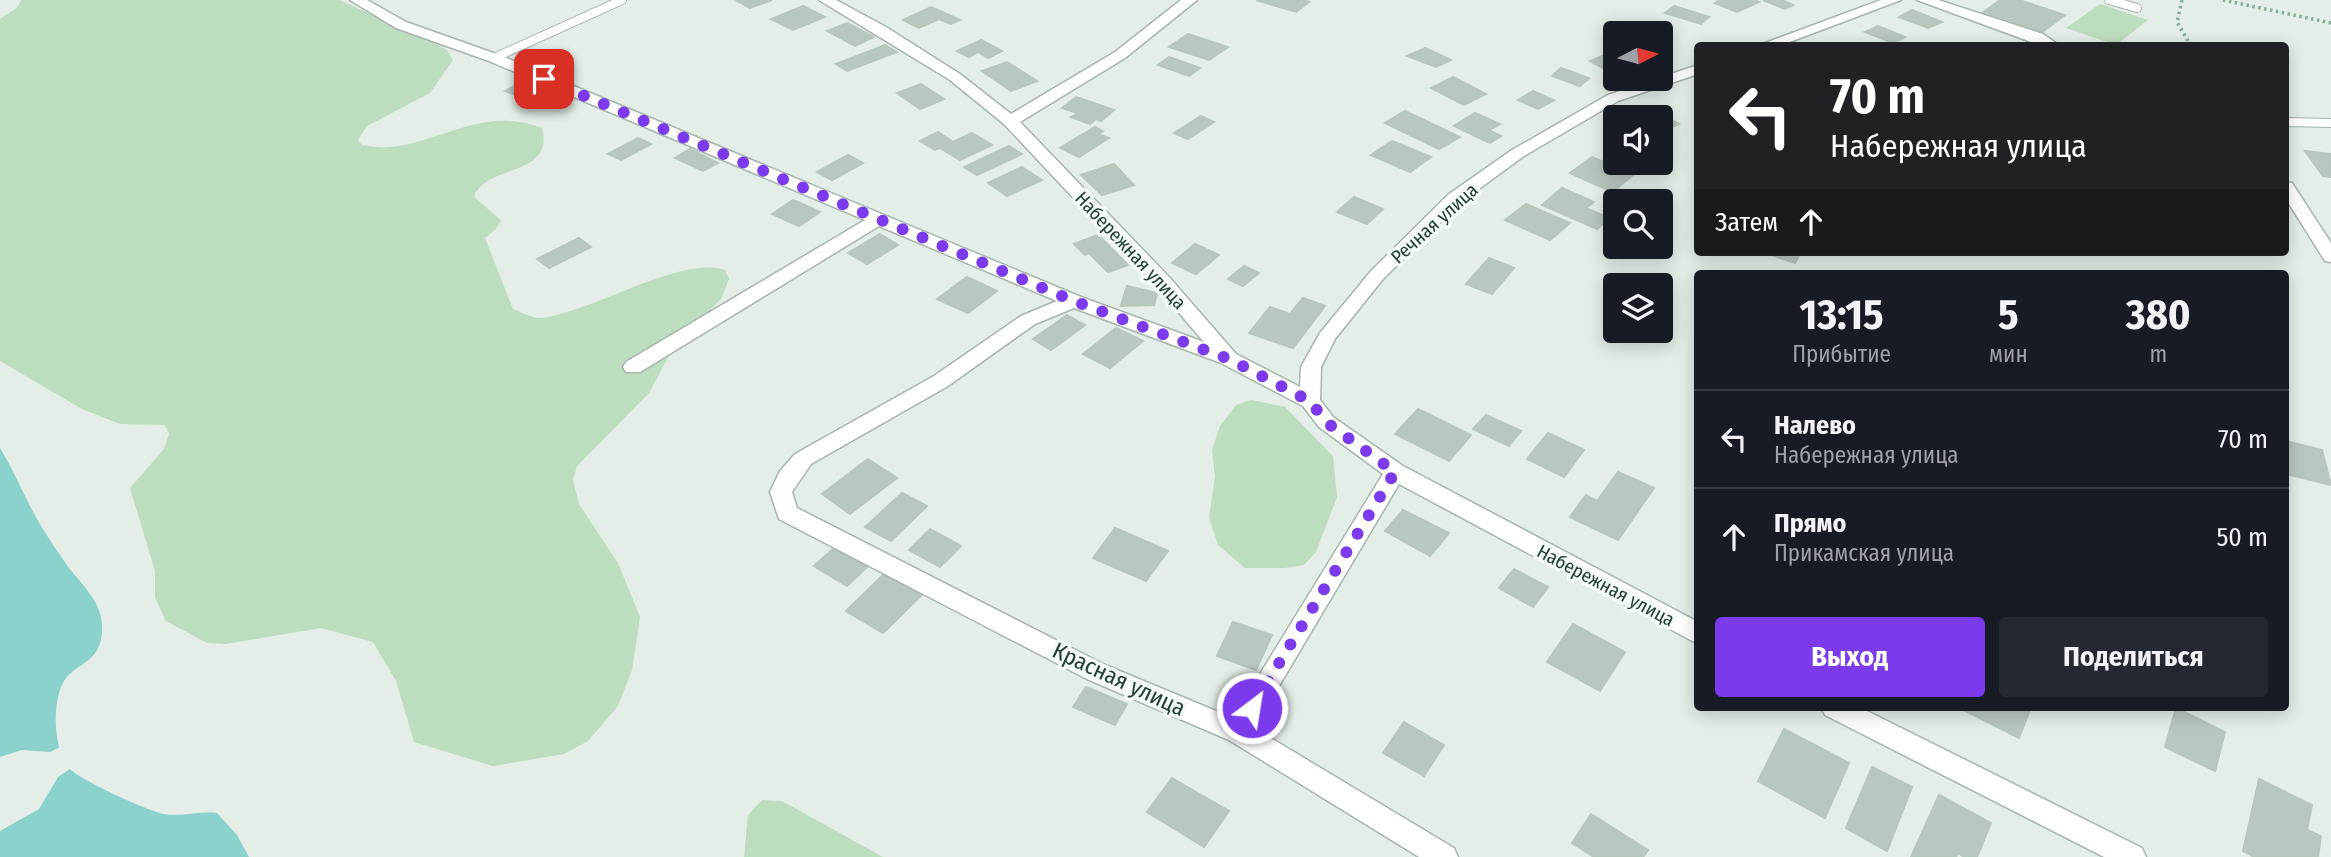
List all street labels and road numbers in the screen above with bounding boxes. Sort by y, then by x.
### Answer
street label: Речная улица [1386,178,1483,268]
street label: Набережная улица [1070,187,1191,314]
street label: Набережная улица [1533,539,1678,631]
street label: Красная улица [1048,636,1190,722]

